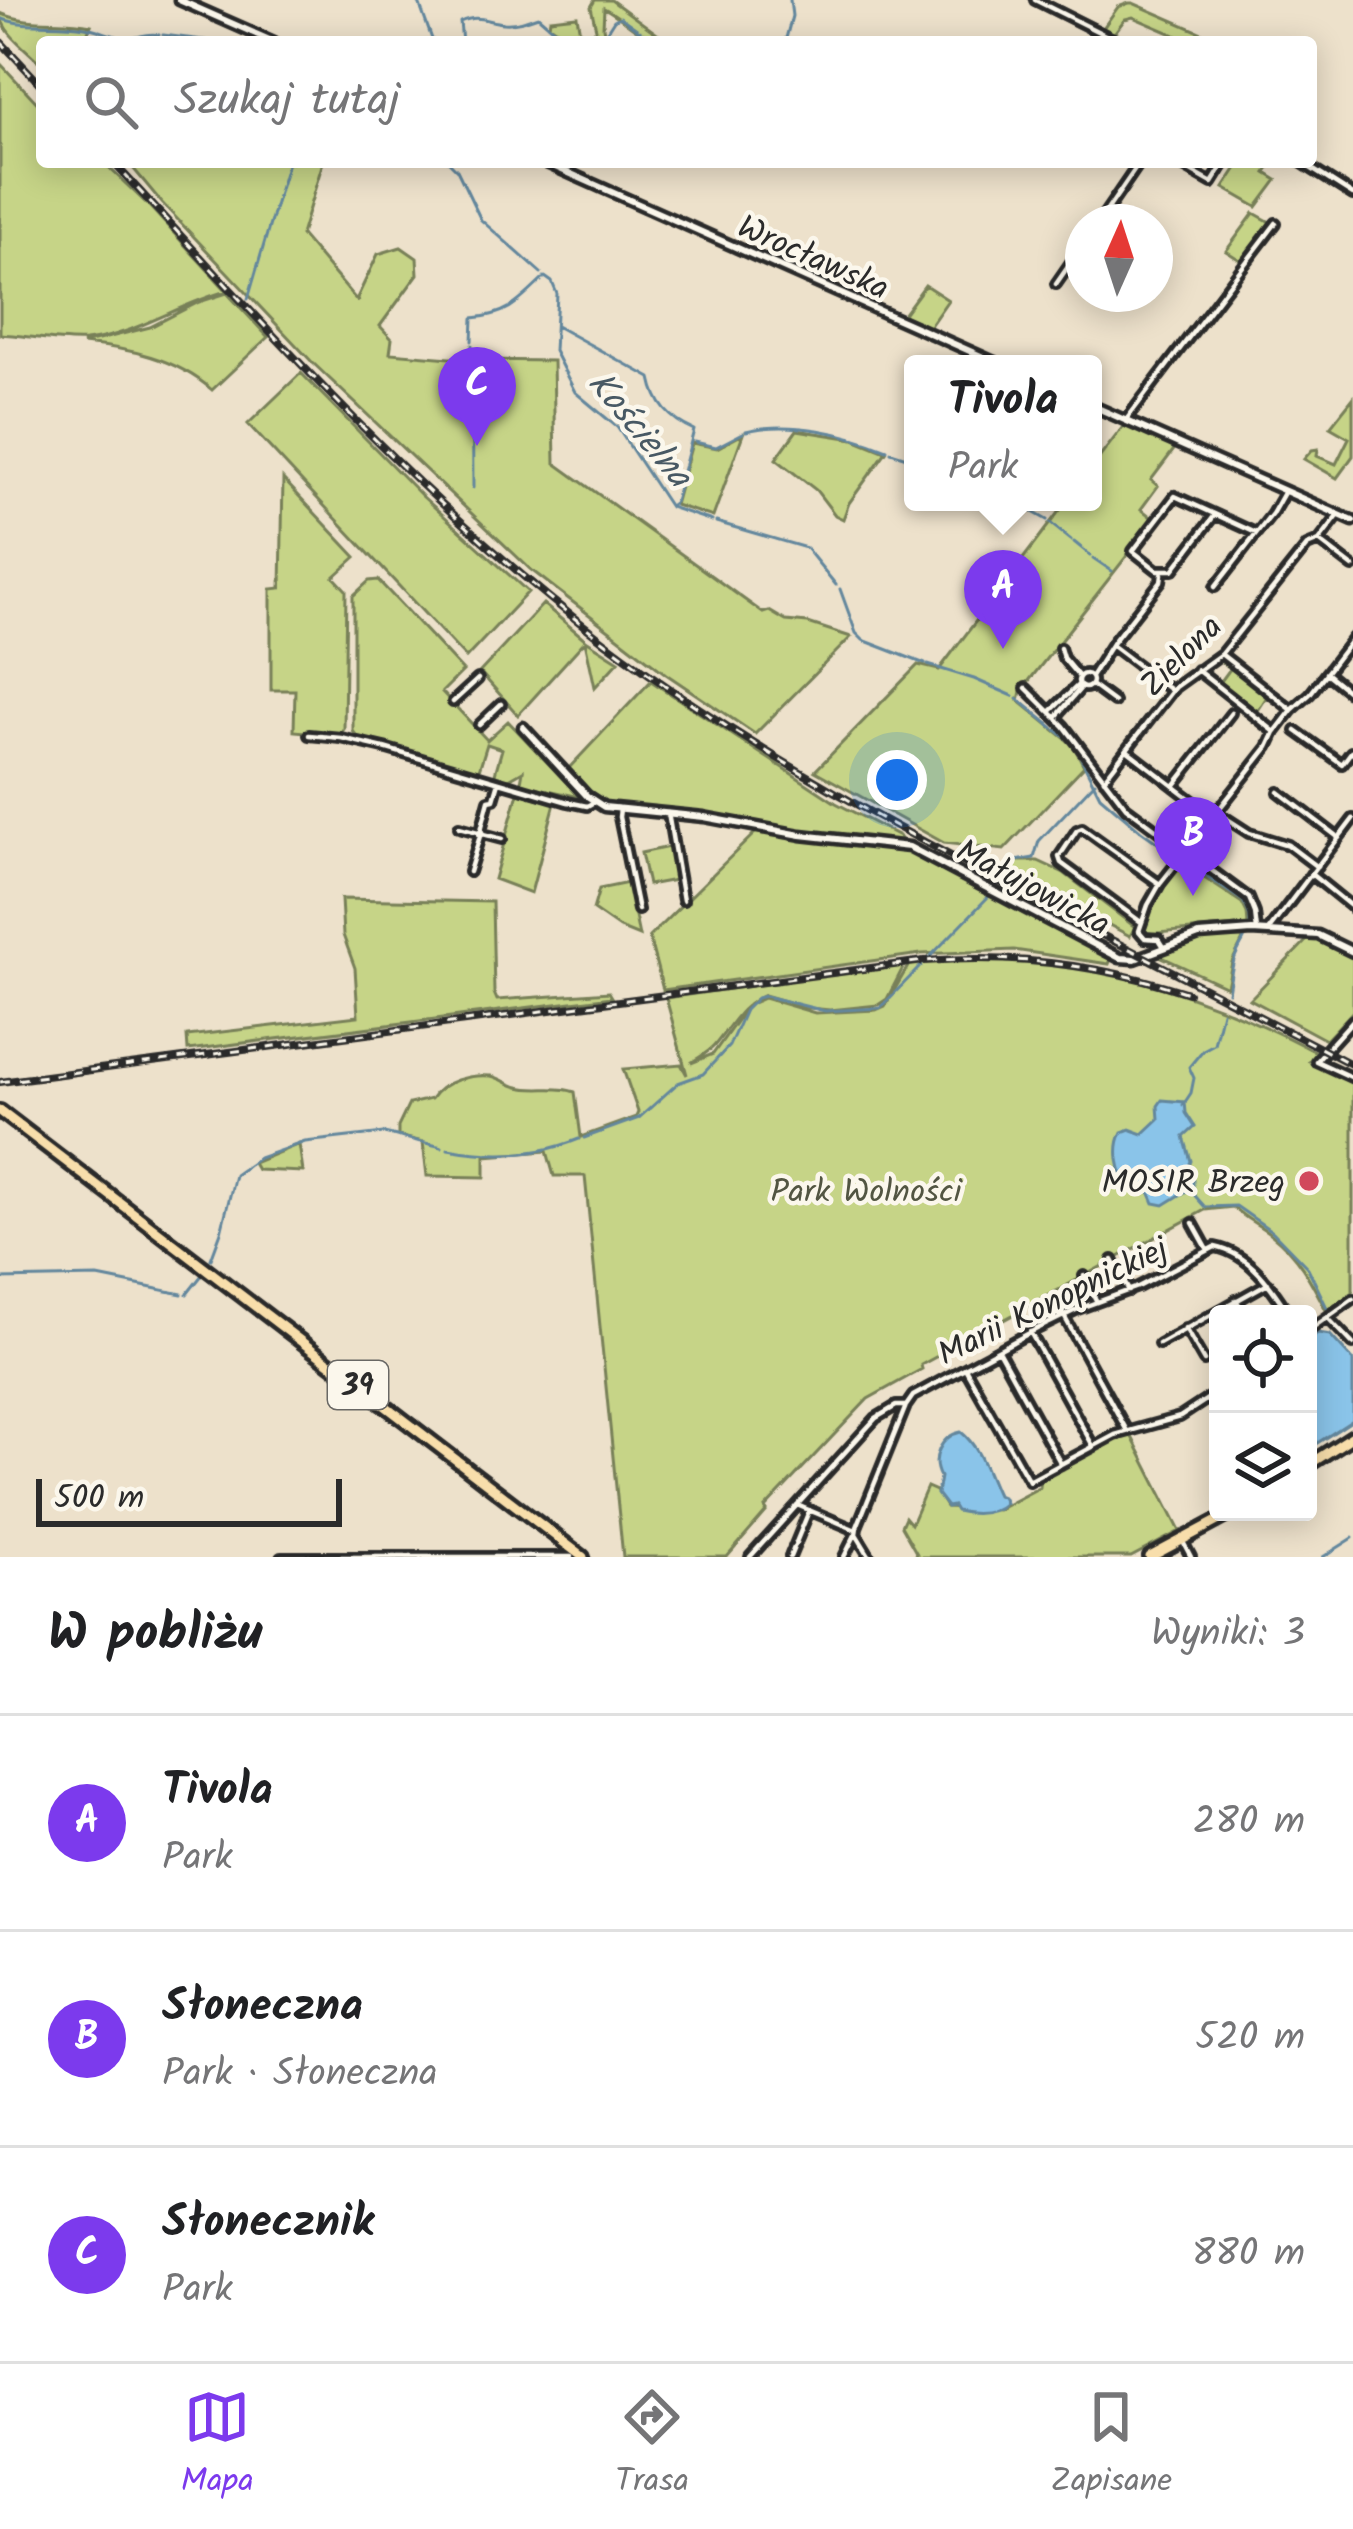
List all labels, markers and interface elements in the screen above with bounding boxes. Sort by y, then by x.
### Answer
search box [36,36,1317,168]
text: Szukaj tutaj [174,66,400,138]
icon: search [78,69,144,135]
street label: Wrocławska [728,202,897,316]
north arrow [1065,204,1173,312]
pin: C [438,347,516,446]
popup [904,355,1102,511]
water label: Kościelna [572,359,706,503]
text: Tivola [948,366,1058,438]
text: Park [948,438,1018,500]
pin: A [964,550,1042,649]
street label: Zielona [1129,604,1236,711]
your location [867,750,927,810]
pin: B [1154,797,1232,896]
street label: Małujowicka [946,826,1119,952]
place label: MOSIR Brzeg [1101,1158,1285,1211]
park label: Park Wolności [770,1167,963,1220]
marker: MOSIR Brzeg [1296,1168,1322,1194]
street label: Marii Konopnickiej [929,1224,1179,1382]
map controls [1209,1305,1317,1521]
button: locate [1209,1305,1317,1413]
road number: 39 [328,1361,388,1409]
button: layers [1209,1413,1317,1521]
scale bar [36,1473,342,1526]
text: 500 m [54,1473,144,1526]
text: W pobliżu [48,1595,262,1676]
text: Wyniki: 3 [1151,1604,1305,1666]
text: Tivola [162,1756,273,1828]
text: A [75,1792,99,1854]
text: 280 m [1193,1792,1305,1854]
text: Park [162,1828,233,1890]
text: Słoneczna [162,1972,363,2044]
text: B [75,2008,99,2070]
text: 520 m [1195,2008,1305,2070]
text: Park · Słoneczna [162,2044,438,2106]
text: Słonecznik [162,2188,374,2260]
text: C [75,2224,99,2286]
text: 880 m [1192,2224,1305,2286]
text: Park [162,2260,233,2322]
tab: Mapa [181,2384,254,2509]
tab: Trasa [615,2384,689,2509]
tab: Zapisane [1051,2384,1172,2509]

